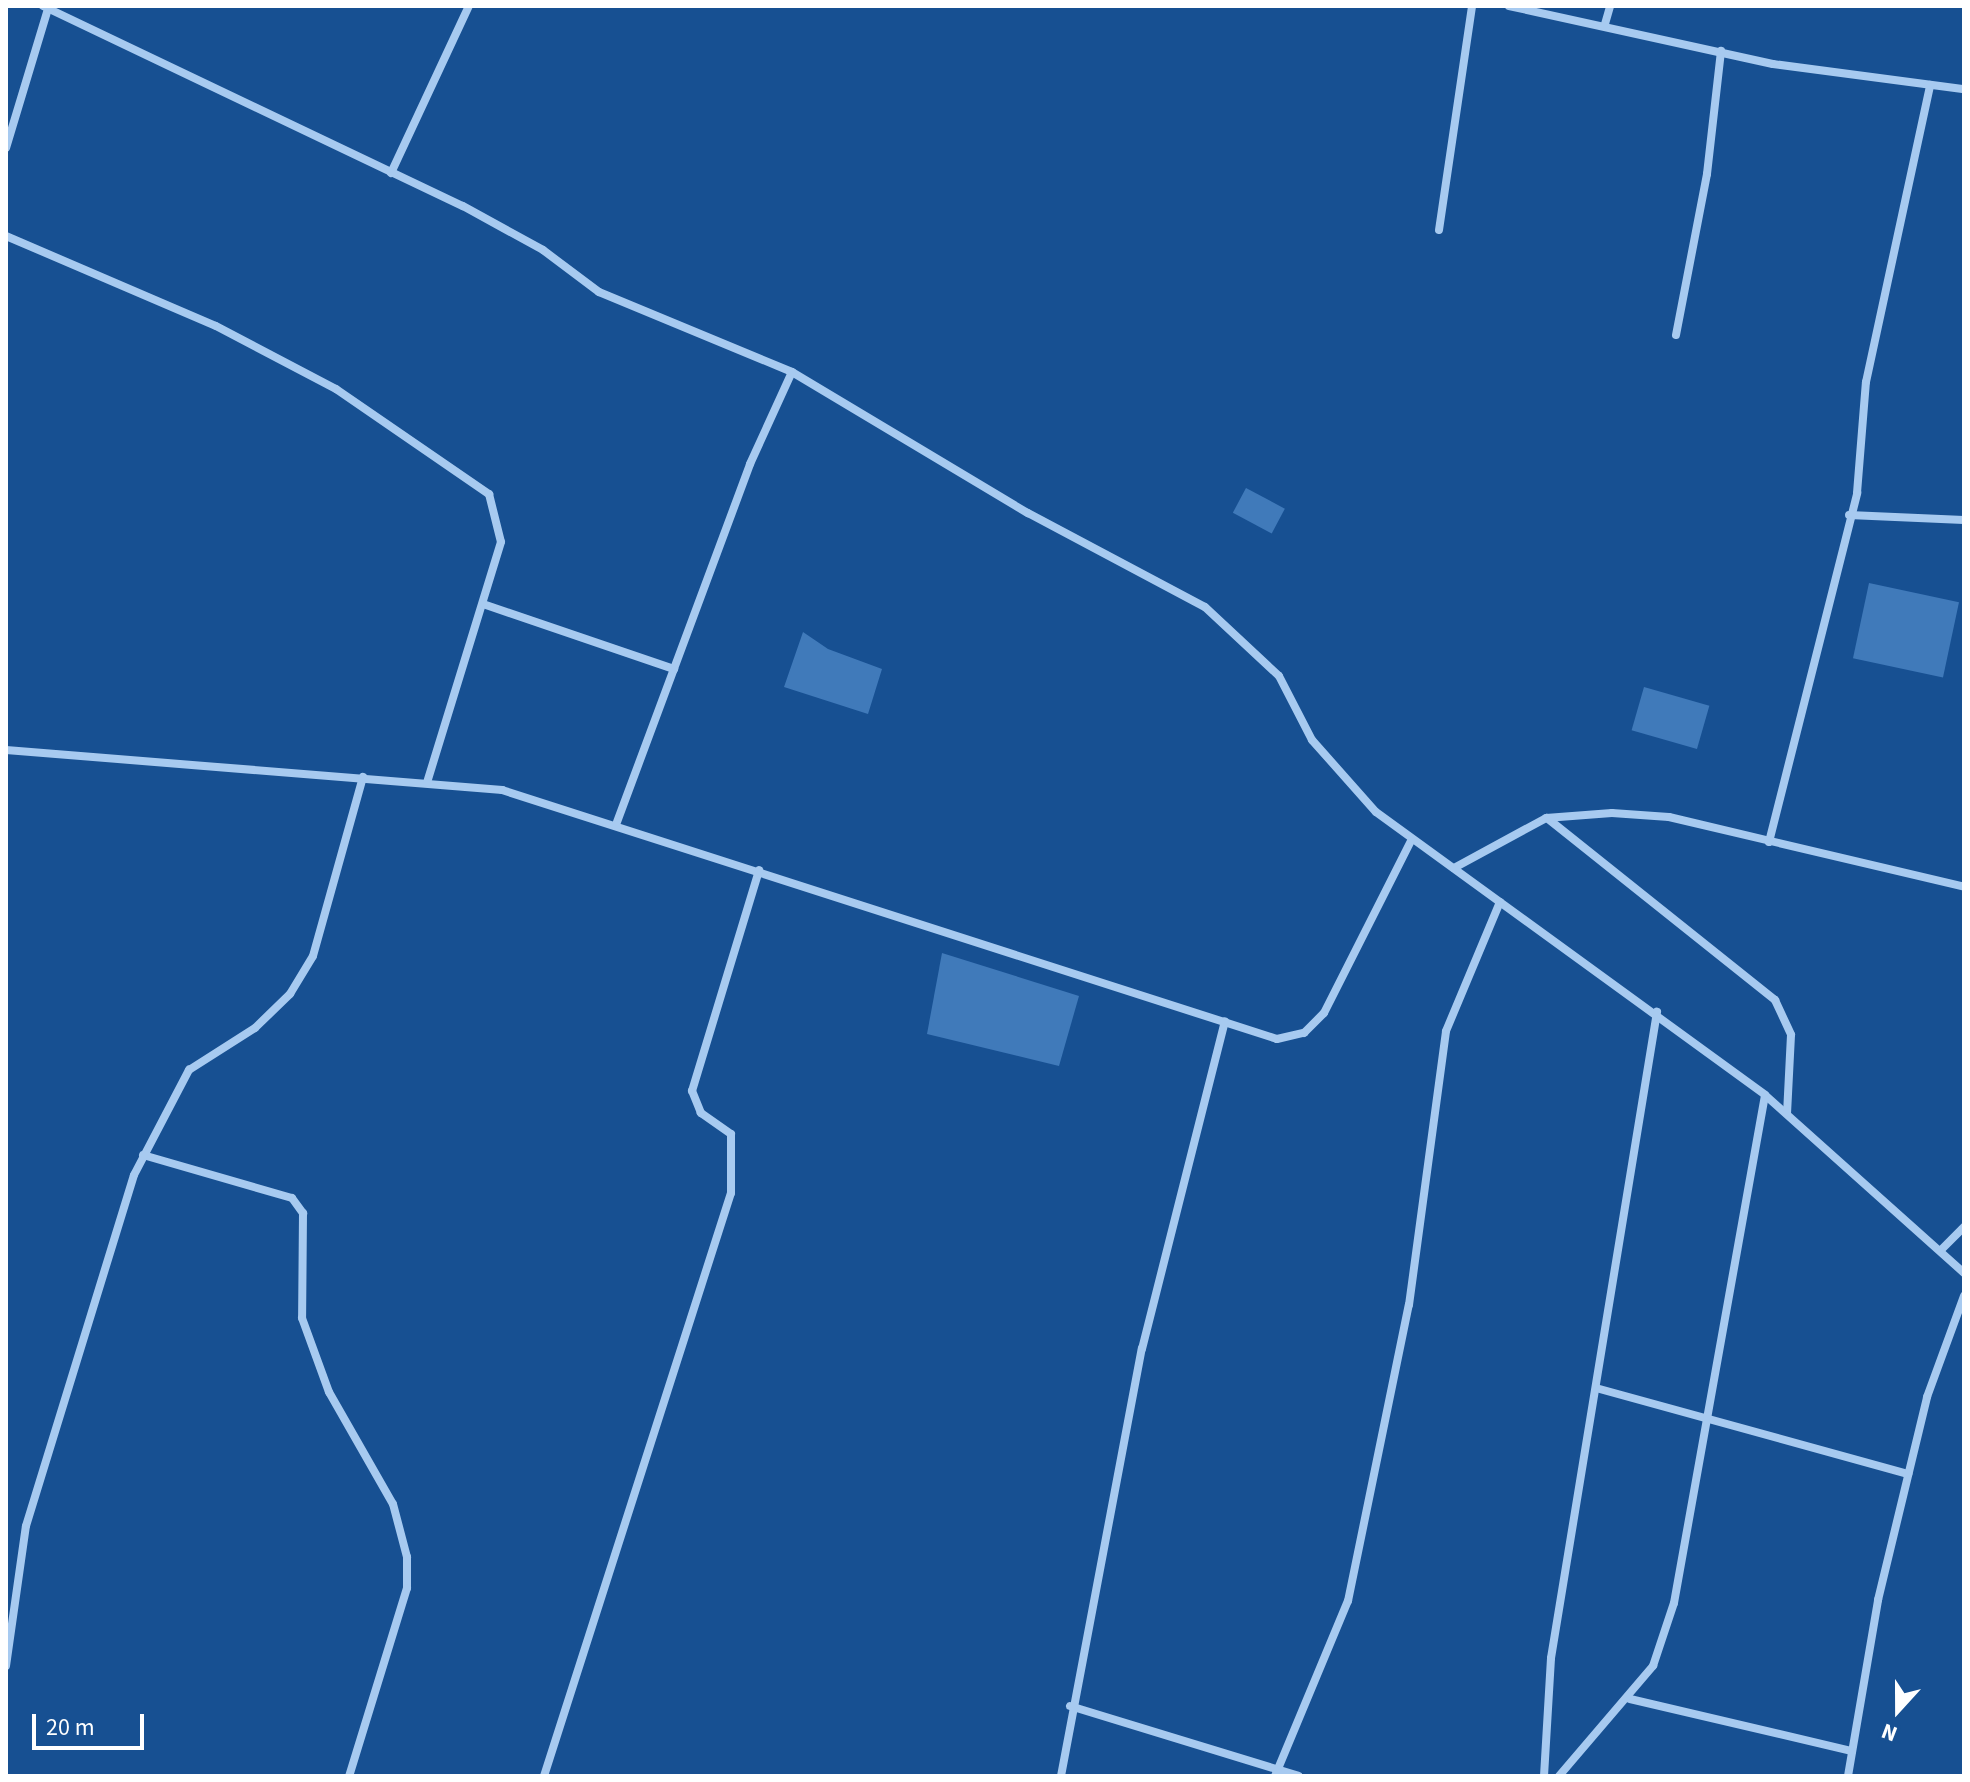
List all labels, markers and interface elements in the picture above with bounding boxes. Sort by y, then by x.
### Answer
north arrow [1858,1670,1938,1750]
scale bar [36,1698,148,1748]
text: 20 m [46,1710,95,1745]
text: N [1877,1715,1902,1750]

